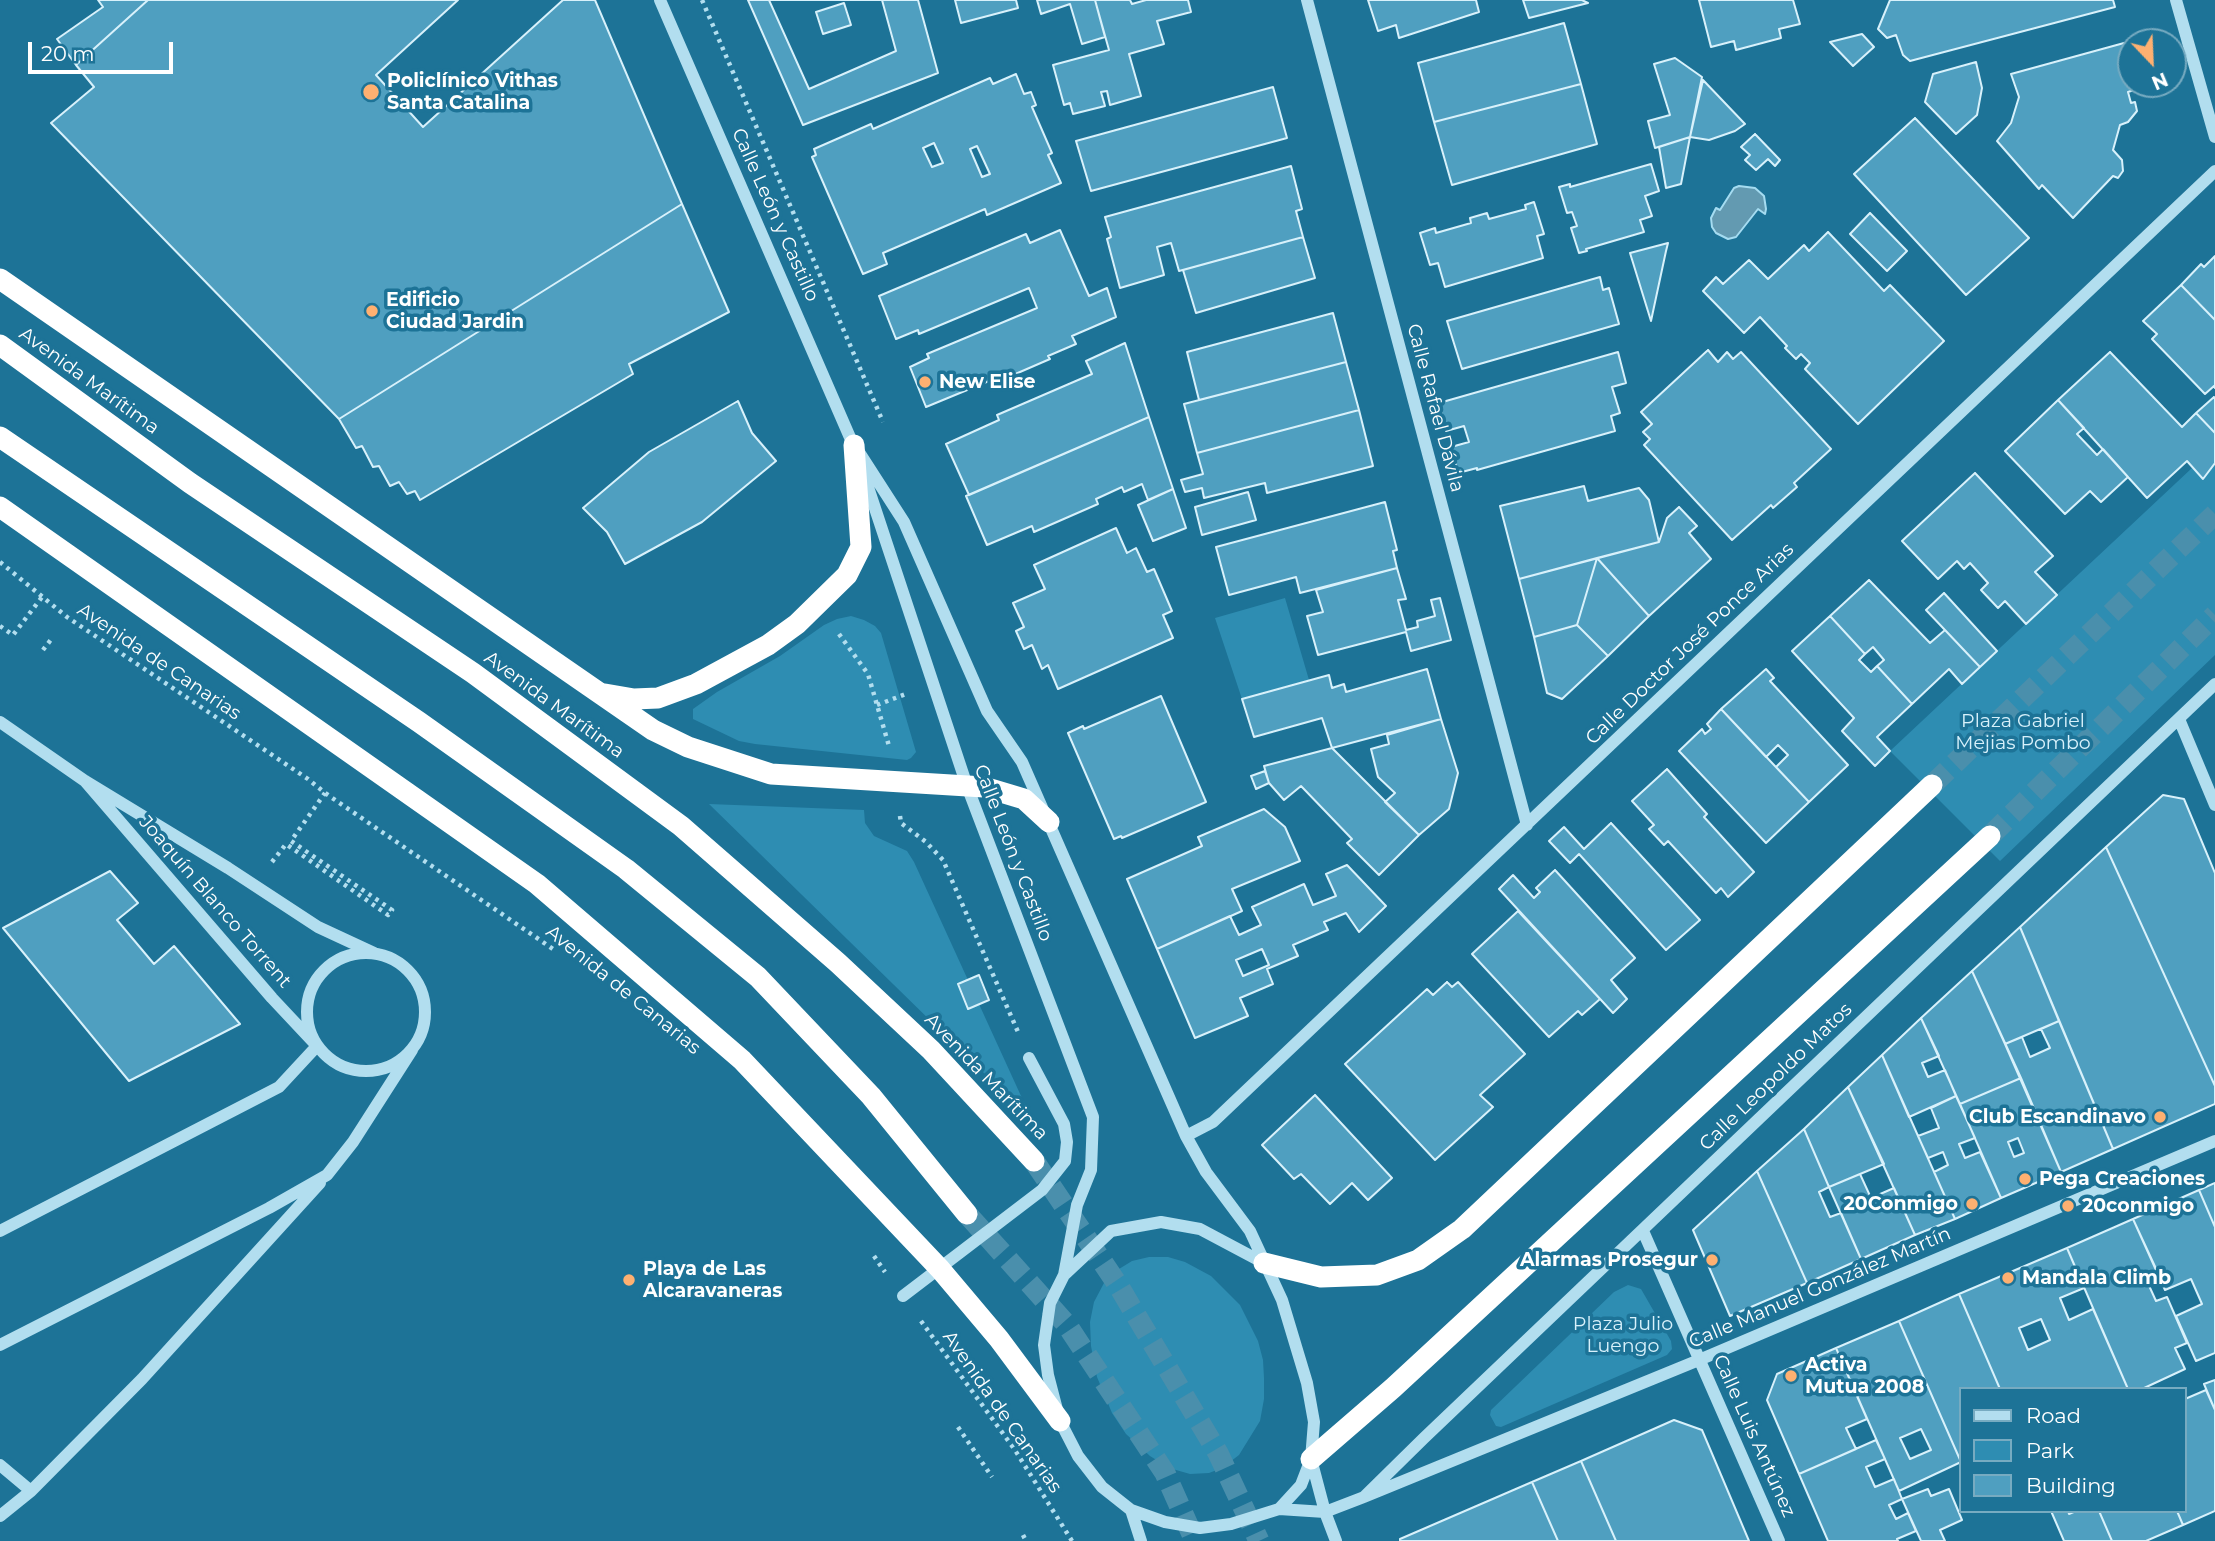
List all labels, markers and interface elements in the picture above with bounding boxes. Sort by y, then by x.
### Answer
scale bar [32,28,177,72]
north arrow [2117,28,2187,98]
text: 20 m [41,41,95,66]
text: N [2148,67,2171,95]
place label: Policlínico Vithas Santa Catalina [387,70,558,114]
marker: Policlínico Vithas Santa Catalina [361,82,381,102]
street label: Calle León y Castillo [726,125,824,305]
place label: Edificio Ciudad Jardin [386,289,524,333]
marker: Edificio Ciudad Jardin [364,303,380,319]
street label: Calle Rafael Dávila [1402,321,1468,495]
street label: Avenida Marítima [15,323,163,439]
place label: New Elise [939,371,1036,393]
marker: New Elise [917,374,933,390]
street label: Calle Doctor José Ponce Arias [1581,538,1799,750]
street label: Avenida de Canarias [73,599,245,725]
street label: Avenida Marítima [480,647,628,763]
park label: Plaza Gabriel Mejias Pombo [1955,710,2091,754]
street label: Calle León y Castillo [969,761,1057,945]
street label: Joaquín Blanco Torrent [134,811,296,993]
street label: Avenida de Canarias [541,921,705,1059]
street label: Calle Leopoldo Matos [1695,998,1857,1156]
street label: Avenida Marítima [920,1009,1052,1145]
place label: Club Escandinavo [1969,1106,2146,1128]
marker: Club Escandinavo [2152,1109,2168,1125]
place label: Pega Creaciones [2039,1168,2205,1190]
marker: Pega Creaciones [2017,1171,2033,1187]
place label: 20Conmigo [1844,1193,1958,1215]
place label: 20conmigo [2082,1195,2194,1217]
marker: 20Conmigo [1964,1196,1980,1212]
marker: 20conmigo [2060,1198,2076,1214]
street label: Calle Manuel González Martín [1686,1222,1954,1354]
place label: Alarmas Prosegur [1520,1249,1698,1271]
marker: Alarmas Prosegur [1704,1252,1720,1268]
place label: Playa de Las Alcaravaneras [643,1258,782,1302]
place label: Mandala Climb [2022,1267,2171,1289]
marker: Mandala Climb [2000,1270,2016,1286]
marker: Playa de Las Alcaravaneras [621,1272,637,1288]
park label: Plaza Julio Luengo [1573,1313,1673,1357]
street label: Avenida de Canarias [937,1327,1067,1497]
street label: Calle Luis Antúnez [1708,1351,1800,1521]
place label: Activa Mutua 2008 [1805,1354,1924,1398]
marker: Activa Mutua 2008 [1783,1368,1799,1384]
legend [1960,1387,2187,1513]
text: Road [2026,1403,2081,1428]
text: Park [2026,1438,2074,1463]
text: Building [2026,1473,2116,1498]

